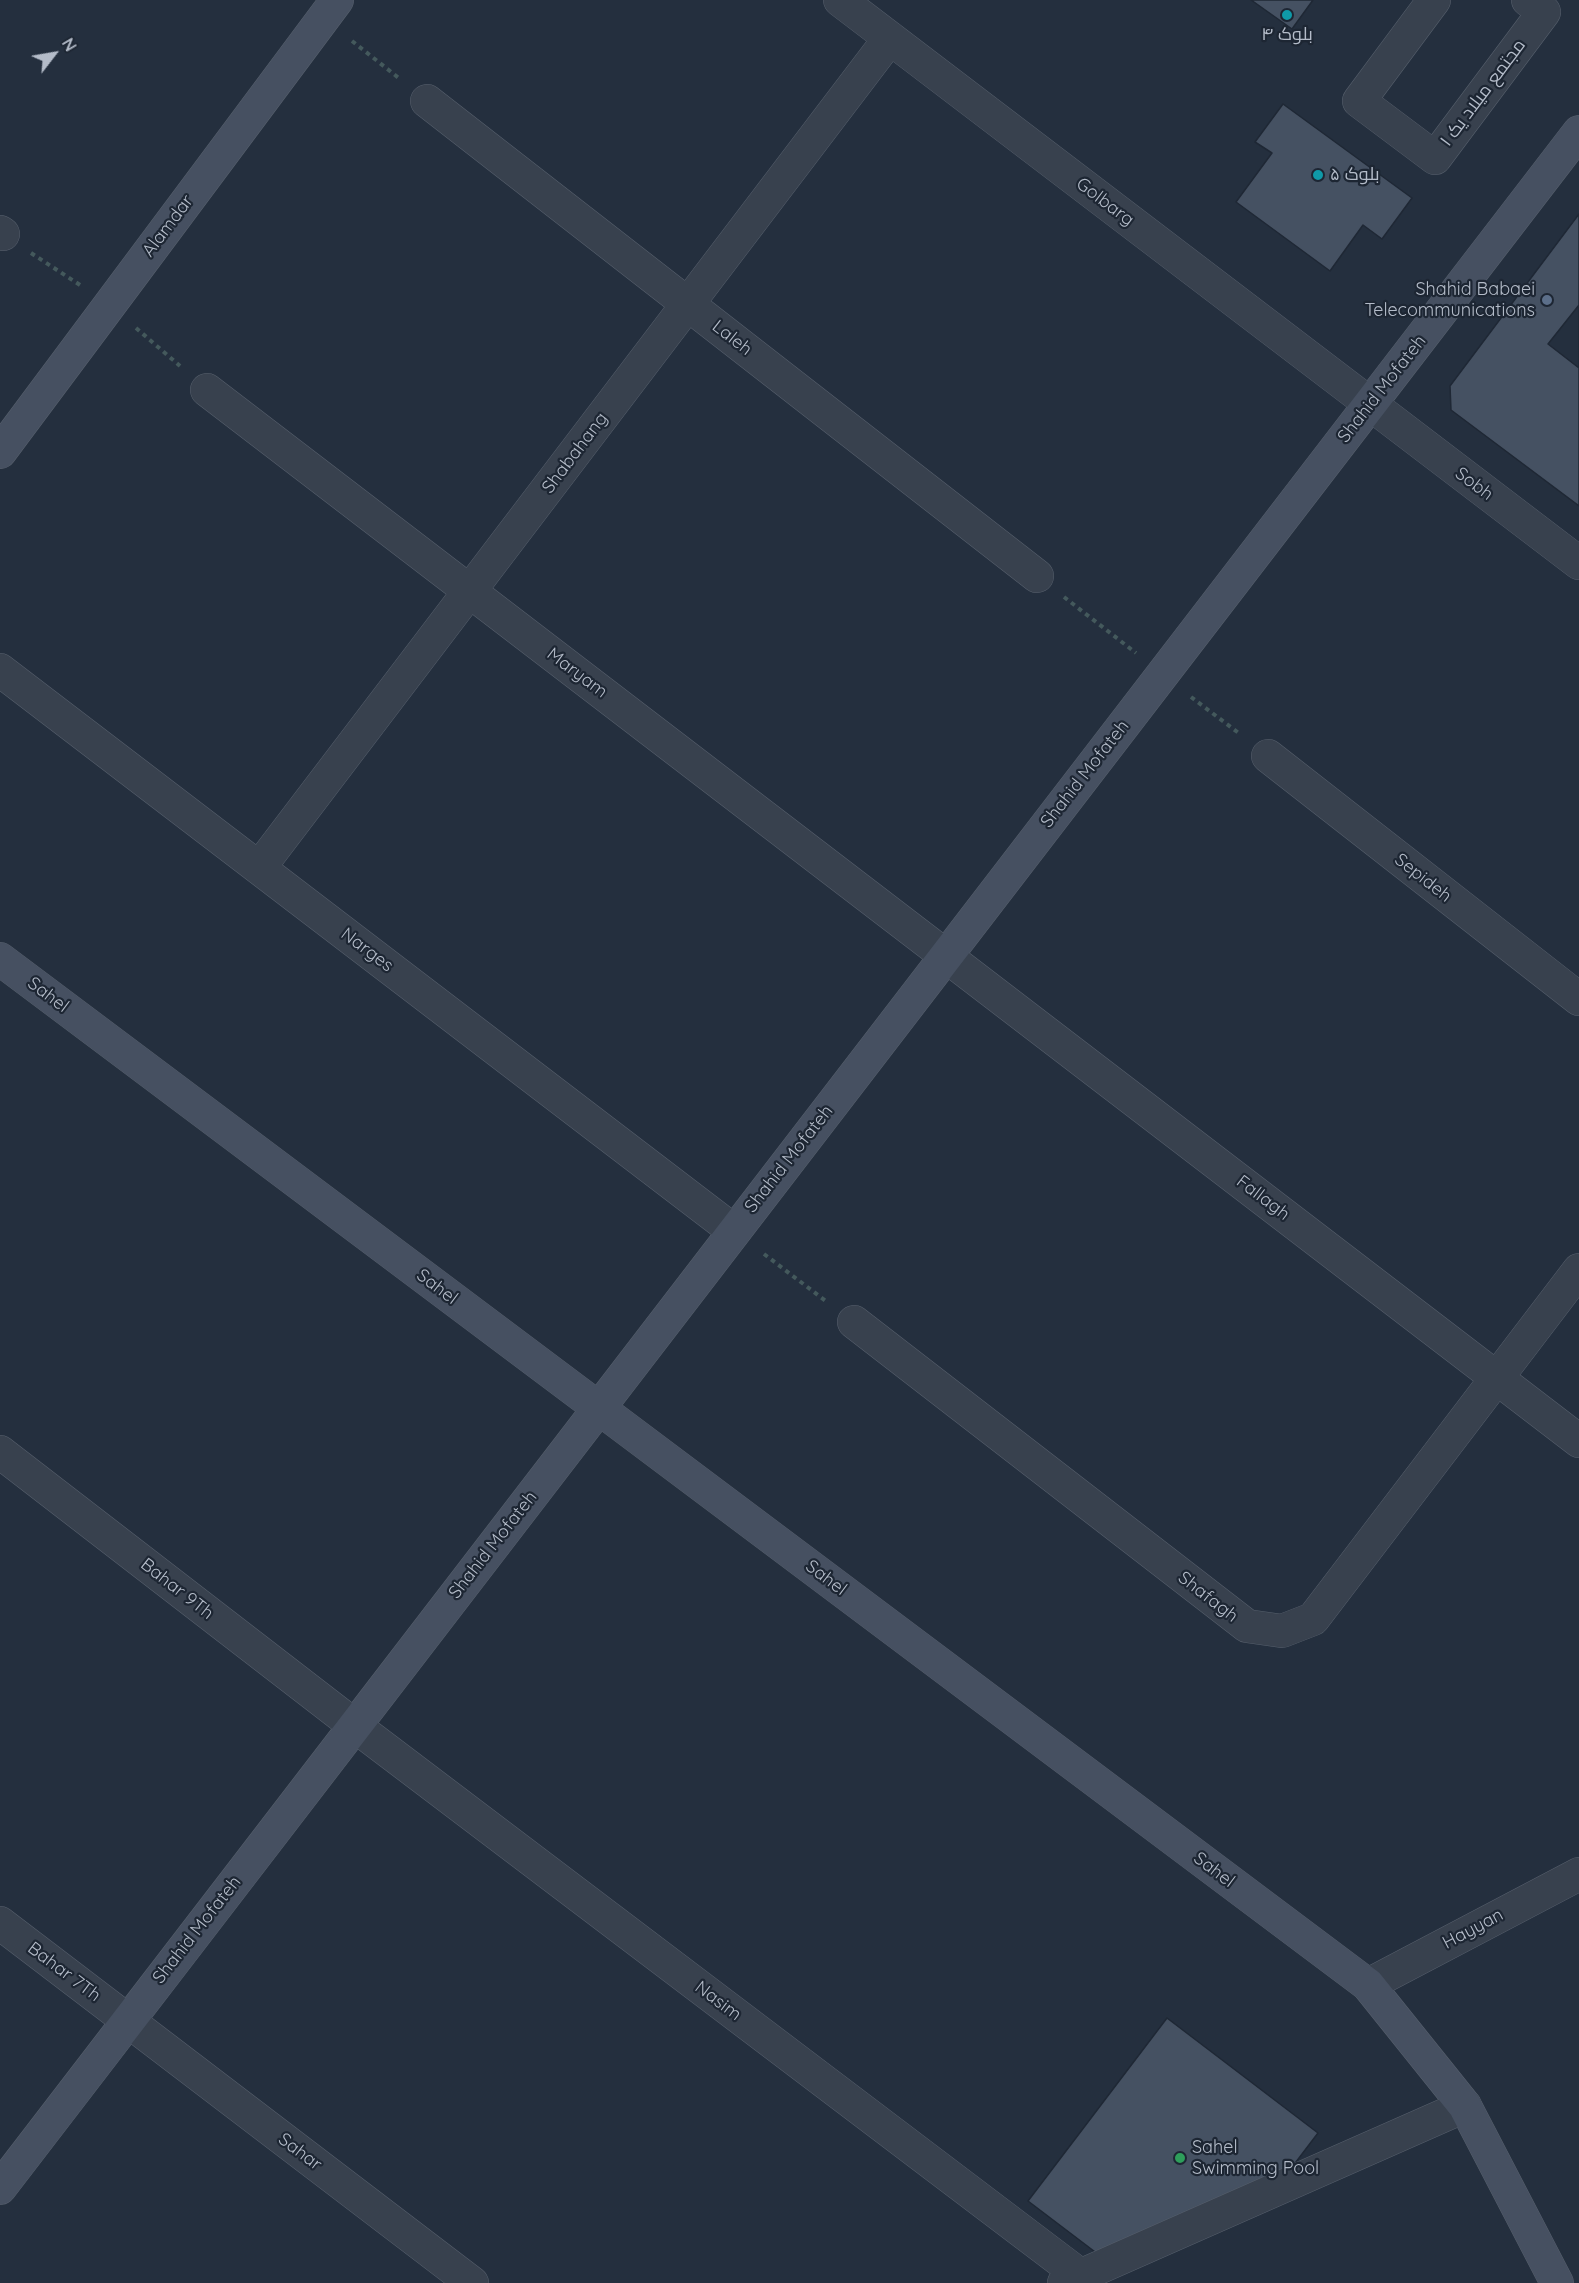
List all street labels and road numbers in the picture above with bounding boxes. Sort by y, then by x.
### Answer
street label: مجتمع میلاد یک ۱ [1436,35,1530,151]
street label: Golbarg [1072,173,1138,231]
street label: Alamdar [138,191,198,261]
street label: Laleh [708,316,756,360]
street label: Shahid Mofateh [1333,331,1431,447]
street label: Shabahang [538,408,612,498]
street label: Sobh [1451,463,1497,505]
street label: Maryam [542,643,612,703]
street label: Shahid Mofateh [1036,716,1134,832]
street label: Sepideh [1390,849,1456,907]
street label: Narges [336,923,398,977]
street label: Sahel [23,973,73,1017]
street label: Shahid Mofateh [740,1101,838,1217]
street label: Fallagh [1232,1171,1294,1225]
street label: Sahel [412,1265,462,1309]
street label: Shahid Mofateh [444,1487,542,1603]
street label: Bahar 9Th [136,1554,218,1624]
street label: Sahel [801,1556,851,1600]
street label: Shafagh [1174,1567,1242,1627]
street label: Sahel [1189,1848,1239,1892]
street label: Shahid Mofateh [148,1872,246,1988]
street label: Hayyan [1439,1904,1507,1954]
street label: Bahar 7Th [23,1938,105,2006]
street label: Nasim [690,1977,746,2025]
street label: Sahar [274,2129,326,2175]

